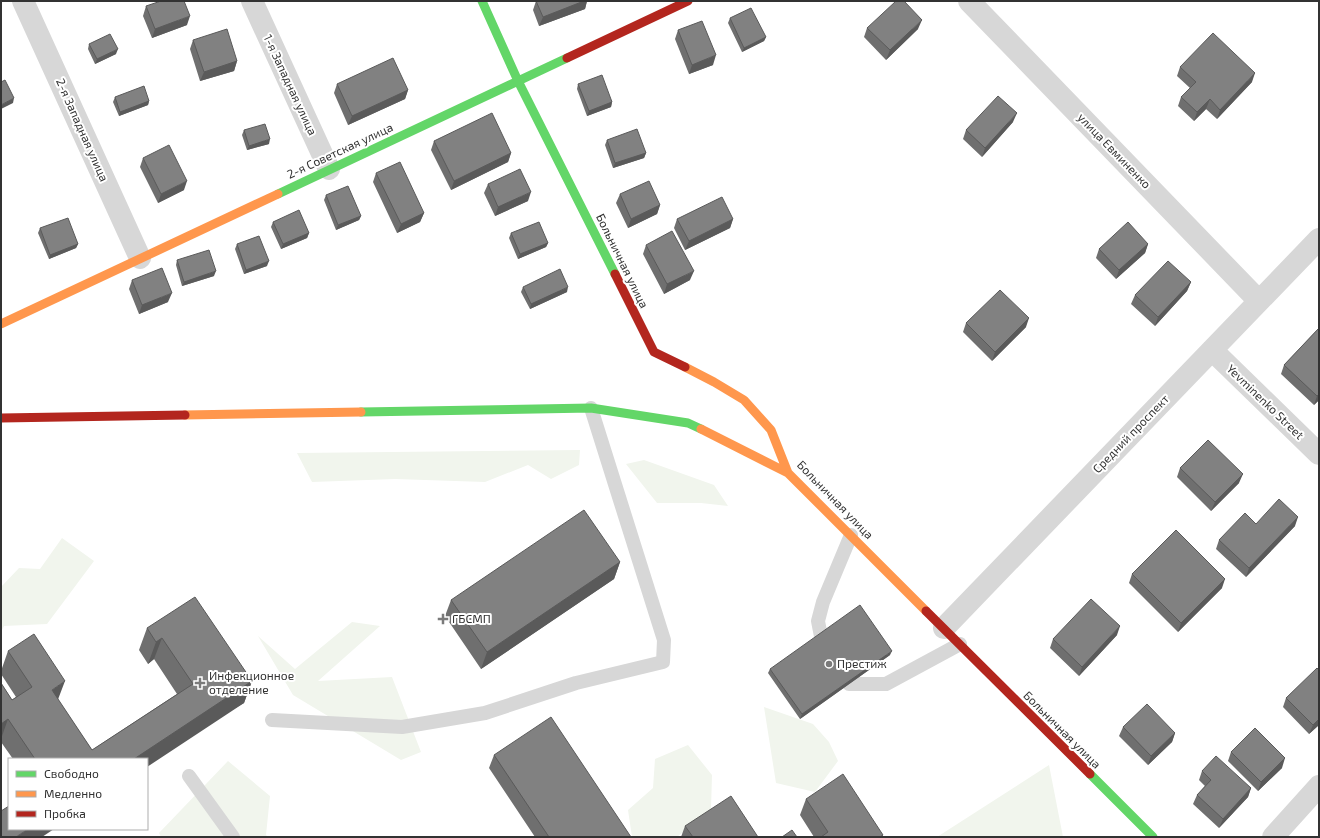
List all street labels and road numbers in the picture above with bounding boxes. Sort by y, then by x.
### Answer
street label: 1-я Западная улица [261,32,320,138]
street label: 2-я Западная улица [53,76,112,184]
street label: улица Евминенко [1074,110,1154,192]
street label: 2-я Советская улица [284,119,395,182]
street label: Больничная улица [593,211,652,311]
street label: Yevminenko Street [1224,361,1307,442]
street label: Средний проспект [1089,391,1171,475]
street label: Больничная улица [794,457,877,542]
street label: Больничная улица [1020,688,1104,772]

